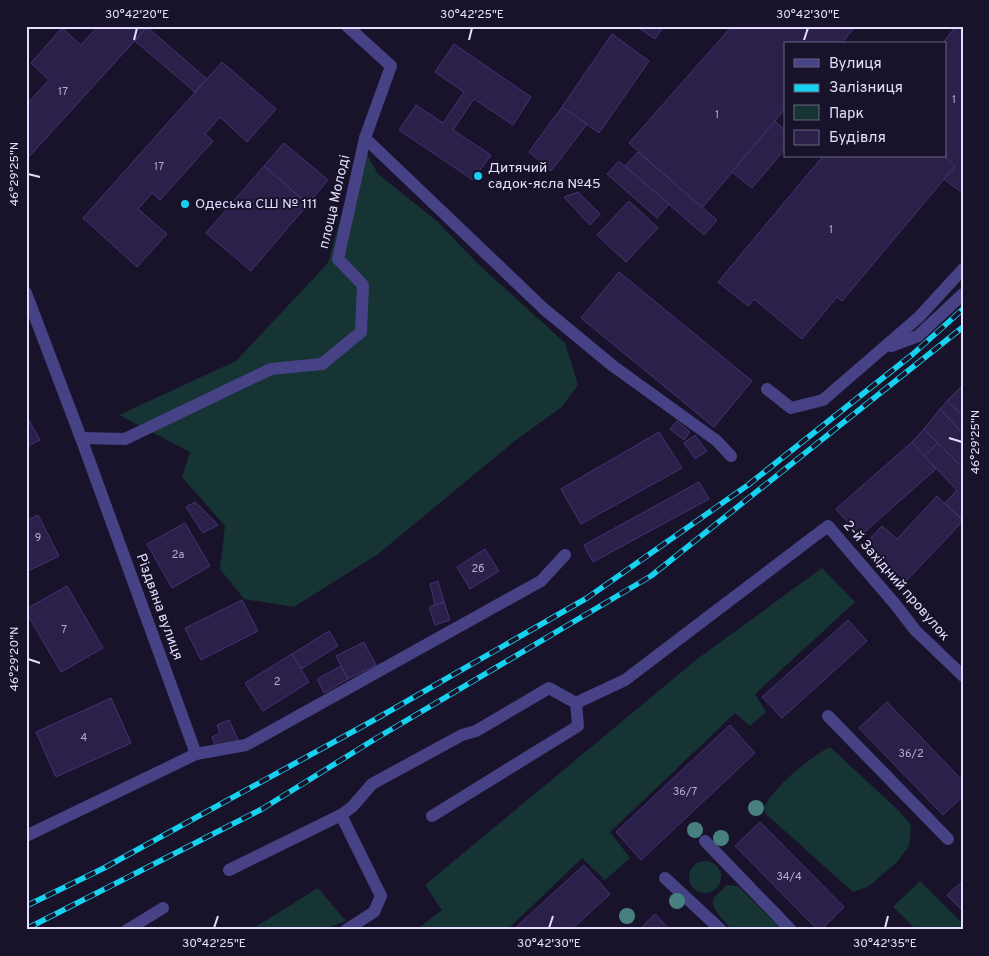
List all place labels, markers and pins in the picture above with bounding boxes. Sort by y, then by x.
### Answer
place label: Дитячий садок-ясла №45 [488,160,601,193]
marker: Дитячий садок-ясла №45 [472,170,484,182]
place label: Одеська СШ № 111 [195,196,317,213]
marker: Одеська СШ № 111 [179,198,191,210]

